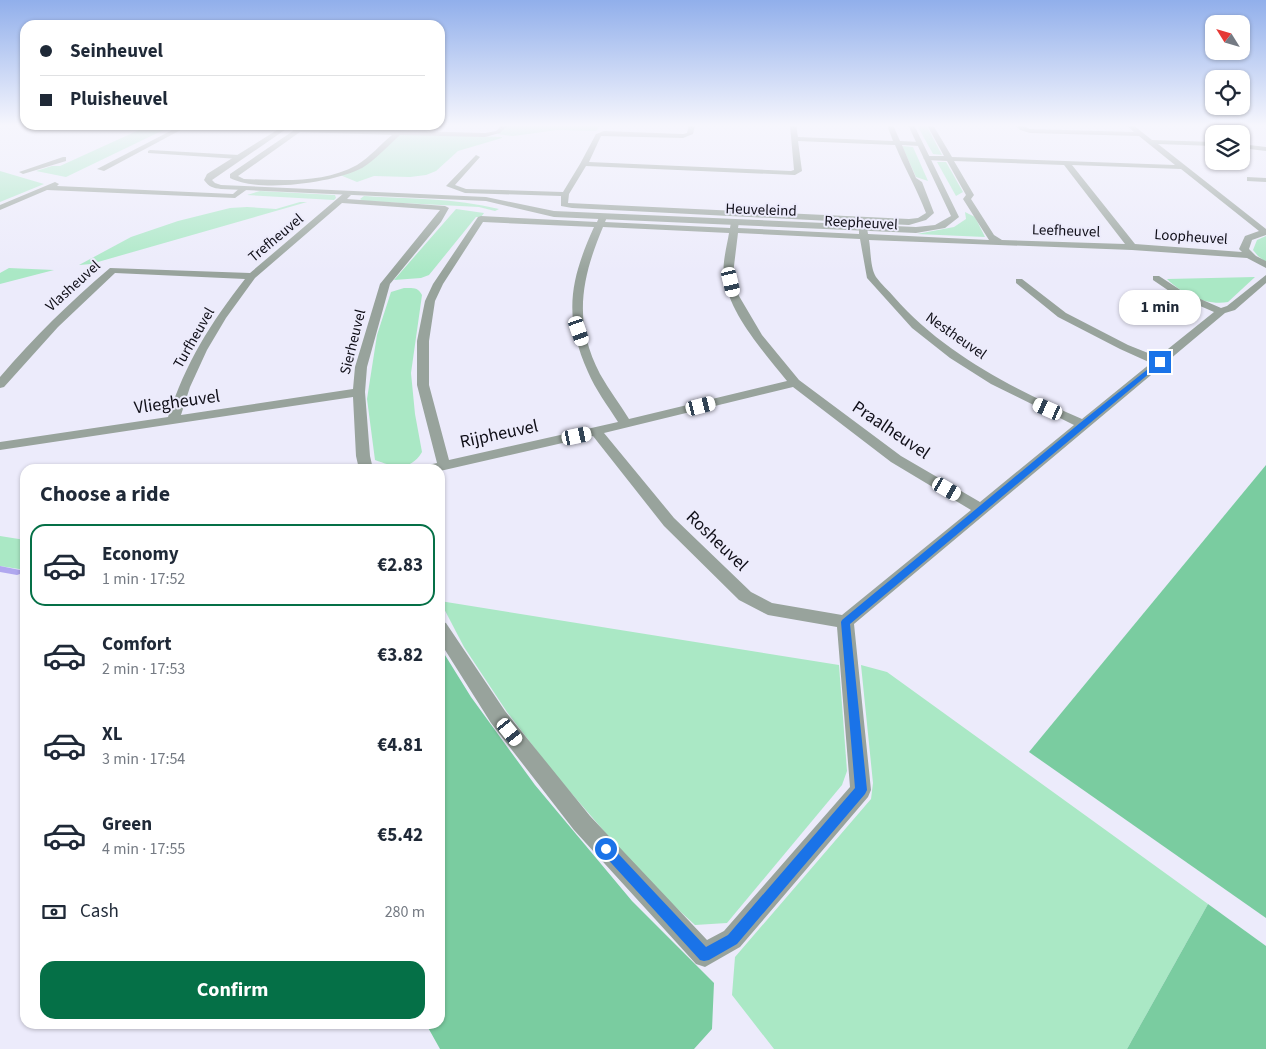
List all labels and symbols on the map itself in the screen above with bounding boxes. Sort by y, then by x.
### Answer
north arrow [1205,15,1250,60]
street label: Heuveleind [725,198,797,222]
street label: Trefheuvel [244,209,308,267]
street label: Reepheuvel [824,211,898,235]
street label: Leefheuvel [1031,219,1101,243]
street label: Loopheuvel [1154,224,1229,250]
street label: Vlasheuvel [41,256,105,316]
car [720,266,741,298]
callout: 1 min [1119,290,1201,324]
street label: Turfheuvel [168,304,220,372]
street label: Sierheuvel [335,307,371,377]
street label: Nestheuvel [921,307,991,365]
car [567,314,590,348]
route end [1149,351,1171,373]
street label: Vliegheuvel [132,384,222,420]
car [684,395,717,417]
street label: Praalheuvel [847,395,935,465]
car [1031,396,1064,422]
street label: Rijpheuvel [458,414,540,454]
car [560,426,593,446]
car [930,475,963,503]
street label: Rosheuvel [680,505,754,577]
car [494,716,525,748]
route start [595,838,617,860]

